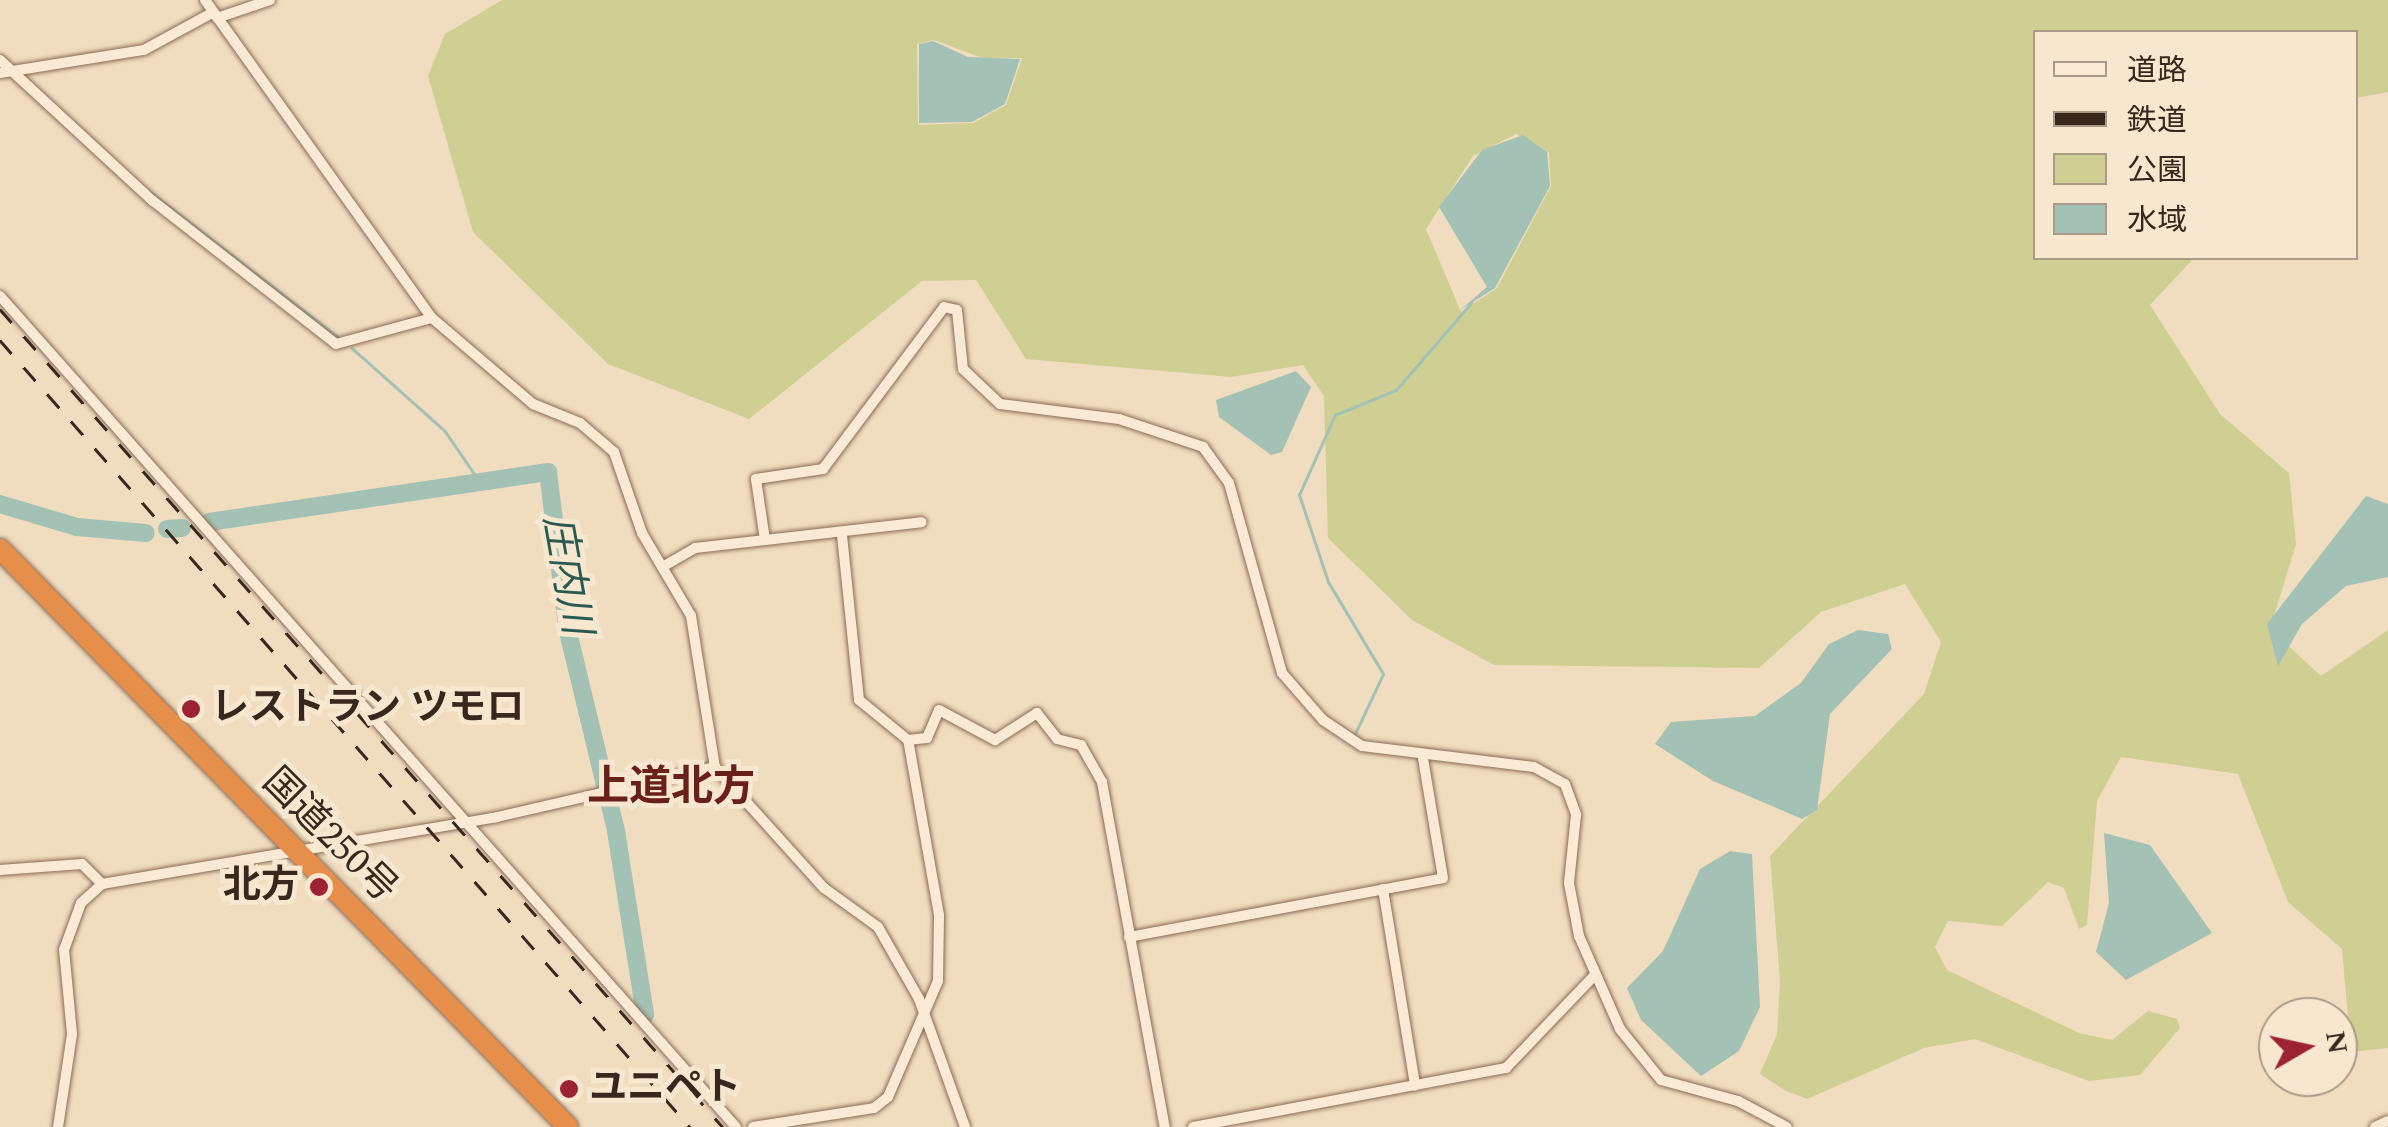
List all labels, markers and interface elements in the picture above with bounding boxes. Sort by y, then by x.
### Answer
legend [2033,30,2358,260]
text: 道路 [2127,48,2187,94]
text: 鉄道 [2127,98,2187,144]
text: 公園 [2127,148,2187,194]
text: 水域 [2127,198,2187,244]
water label: 庄内川 [532,512,600,638]
place label: レストラン ツモロ [211,686,524,732]
marker: レストラン ツモロ [180,698,202,720]
street label: 国道250号 [252,759,406,913]
district label: 上道北方 [587,763,755,813]
place label: 北方 [223,864,299,910]
marker: 北方 [308,876,330,898]
north arrow [2258,997,2358,1097]
text: N [2313,1028,2359,1057]
place label: ユニペト [589,1066,741,1112]
marker: ユニペト [558,1078,580,1100]

